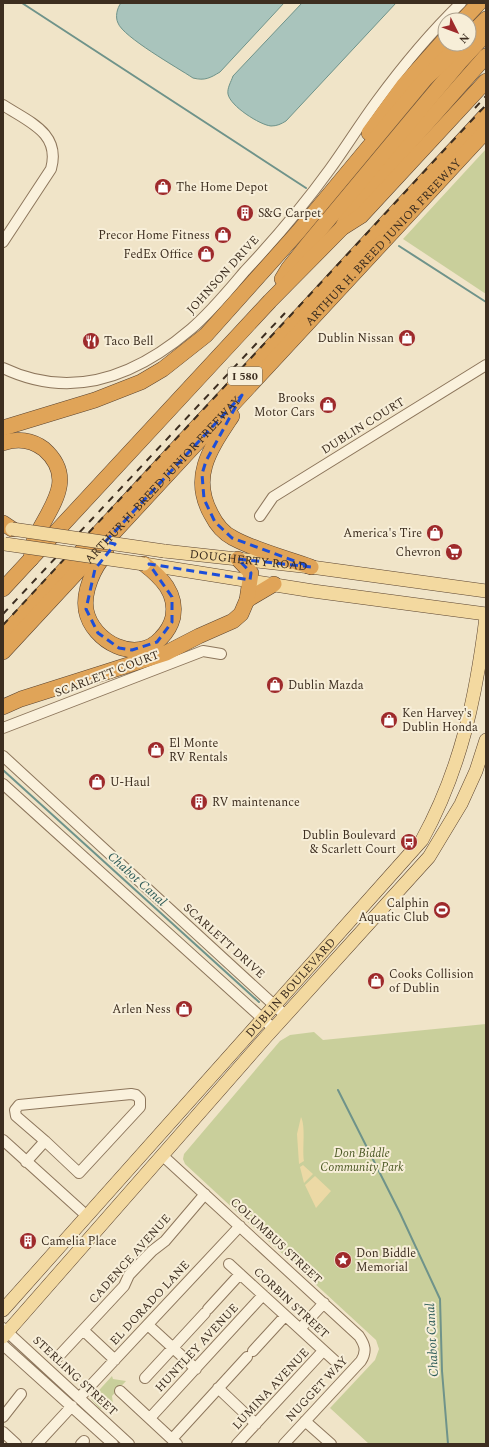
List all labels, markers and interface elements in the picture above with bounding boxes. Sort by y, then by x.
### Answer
north arrow [437,12,477,52]
text: N [455,29,473,47]
street label: ARTHUR H. BREED JUNIOR FREEWAY [300,154,466,330]
shop icon: The Home Depot [153,177,173,197]
place label: The Home Depot [176,178,268,197]
building icon: S&G Carpet [235,203,255,223]
place label: S&G Carpet [258,204,321,223]
shop icon: Precor Home Fitness [213,225,233,245]
place label: Precor Home Fitness [98,226,210,245]
street label: JOHNSON DRIVE [182,231,264,319]
shop icon: FedEx Office [196,244,216,264]
place label: FedEx Office [123,245,193,264]
shop icon: Dublin Nissan [397,328,417,348]
place label: Dublin Nissan [318,329,394,348]
restaurant icon: Taco Bell [81,331,101,351]
place label: Taco Bell [104,332,154,351]
road number: I 580 [228,367,262,385]
place label: Brooks Motor Cars [254,389,315,422]
street label: ARTHUR H. BREED JUNIOR FREEWAY [80,391,246,568]
street label: DUBLIN COURT [318,393,408,459]
shop icon: Brooks Motor Cars [318,395,338,415]
shop icon: America's Tire [425,523,445,543]
place label: America's Tire [343,524,422,543]
supermarket icon: Chevron [444,542,464,562]
place label: Chevron [396,543,441,562]
street label: DOUGHERTY ROAD [189,544,308,576]
street label: SCARLETT COURT [52,645,162,703]
shop icon: Dublin Mazda [265,675,285,695]
place label: Dublin Mazda [288,676,364,695]
place label: Ken Harvey's Dublin Honda [402,704,478,737]
shop icon: Ken Harvey's Dublin Honda [379,710,399,730]
place label: El Monte RV Rentals [169,734,228,767]
shop icon: El Monte RV Rentals [146,740,166,760]
shop icon: U-Haul [87,772,107,792]
place label: U-Haul [110,773,150,792]
building icon: RV maintenance [189,792,209,812]
place label: RV maintenance [212,793,300,812]
place label: Dublin Boulevard & Scarlett Court [302,826,396,859]
bus stop icon: Dublin Boulevard & Scarlett Court [399,832,419,852]
water label: Chabot Canal [103,847,172,912]
place label: Calphin Aquatic Club [358,894,429,927]
street label: SCARLETT DRIVE [179,899,269,983]
sports icon: Calphin Aquatic Club [432,900,452,920]
street label: DUBLIN BOULEVARD [241,933,340,1042]
place label: Cooks Collision of Dublin [389,965,474,998]
shop icon: Cooks Collision of Dublin [366,971,386,991]
shop icon: Arlen Ness [174,999,194,1019]
place label: Arlen Ness [112,1000,171,1019]
park label: Don Biddle Community Park [320,1144,404,1177]
street label: COLUMBUS STREET [226,1193,326,1289]
street label: CADENCE AVENUE [84,1210,176,1308]
building icon: Camelia Place [18,1231,38,1251]
place label: Camelia Place [41,1232,117,1251]
place label: Don Biddle Memorial [356,1244,416,1277]
place icon: Don Biddle Memorial [333,1250,353,1270]
street label: EL DORADO LANE [105,1256,195,1350]
street label: CORBIN STREET [249,1263,333,1343]
street label: HUNTLEY AVENUE [151,1299,243,1397]
water label: Chabot Canal [420,1302,444,1377]
street label: STERLING STREET [28,1331,122,1421]
street label: LUMINA AVENUE [228,1344,314,1434]
street label: NUGGET WAY [281,1351,353,1426]

